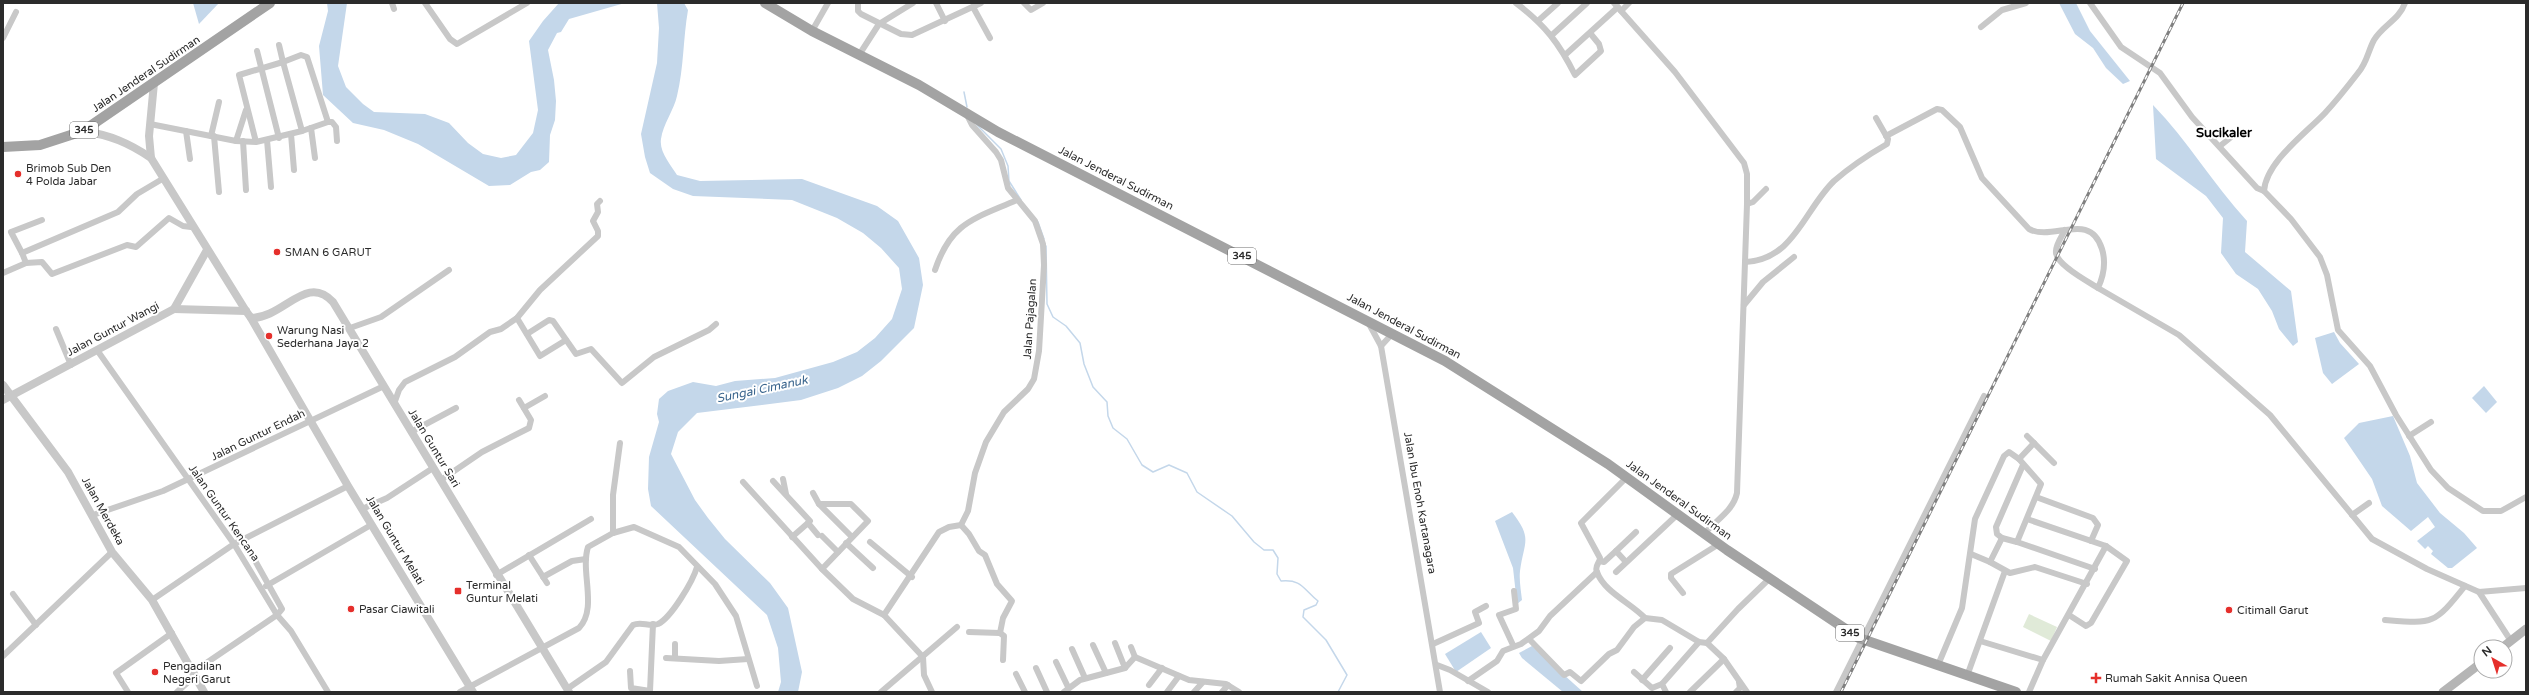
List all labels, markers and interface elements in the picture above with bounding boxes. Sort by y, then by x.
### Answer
street label: Jalan Jenderal Sudirman [90,33,202,115]
road number: 345 [70,122,98,138]
district label: Sucikaler [2196,125,2253,141]
street label: Jalan Jenderal Sudirman [1056,143,1176,213]
place label: Brimob Sub Den 4 Polda Jabar [26,162,111,188]
marker: Brimob Sub Den 4 Polda Jabar [13,169,23,179]
place label: SMAN 6 GARUT [285,246,372,259]
marker: SMAN 6 GARUT [272,247,282,257]
road number: 345 [1228,248,1256,264]
street label: Jalan Pajagalan [1021,278,1039,360]
street label: Jalan Jenderal Sudirman [1345,290,1463,362]
street label: Jalan Guntur Wangi [65,299,161,359]
place label: Warung Nasi Sederhana Jaya 2 [277,324,369,350]
marker: Warung Nasi Sederhana Jaya 2 [264,331,274,341]
water label: Sungai Cimanuk [715,372,810,405]
street label: Jalan Guntur Sari [405,406,463,490]
street label: Jalan Guntur Endah [209,407,307,463]
street label: Jalan Ibu Enoh Kartanagara [1401,431,1439,575]
street label: Jalan Jenderal Sudirman [1624,457,1734,543]
street label: Jalan Guntur Kencana [186,462,262,564]
street label: Jalan Merdeka [79,475,127,547]
street label: Jalan Guntur Melati [363,493,427,587]
place label: Terminal Guntur Melati [466,579,538,605]
marker: Terminal Guntur Melati [453,586,463,596]
place label: Pasar Ciawitali [359,603,435,616]
marker: Pasar Ciawitali [346,604,356,614]
place label: Citimall Garut [2237,604,2309,617]
marker: Citimall Garut [2224,605,2234,615]
road number: 345 [1836,625,1864,641]
north arrow [2473,639,2513,679]
text: N [2479,644,2495,659]
place label: Pengadilan Negeri Garut [163,660,231,686]
marker: Pengadilan Negeri Garut [150,667,160,677]
marker: Rumah Sakit Annisa Queen [2090,672,2102,684]
place label: Rumah Sakit Annisa Queen [2105,672,2247,685]

